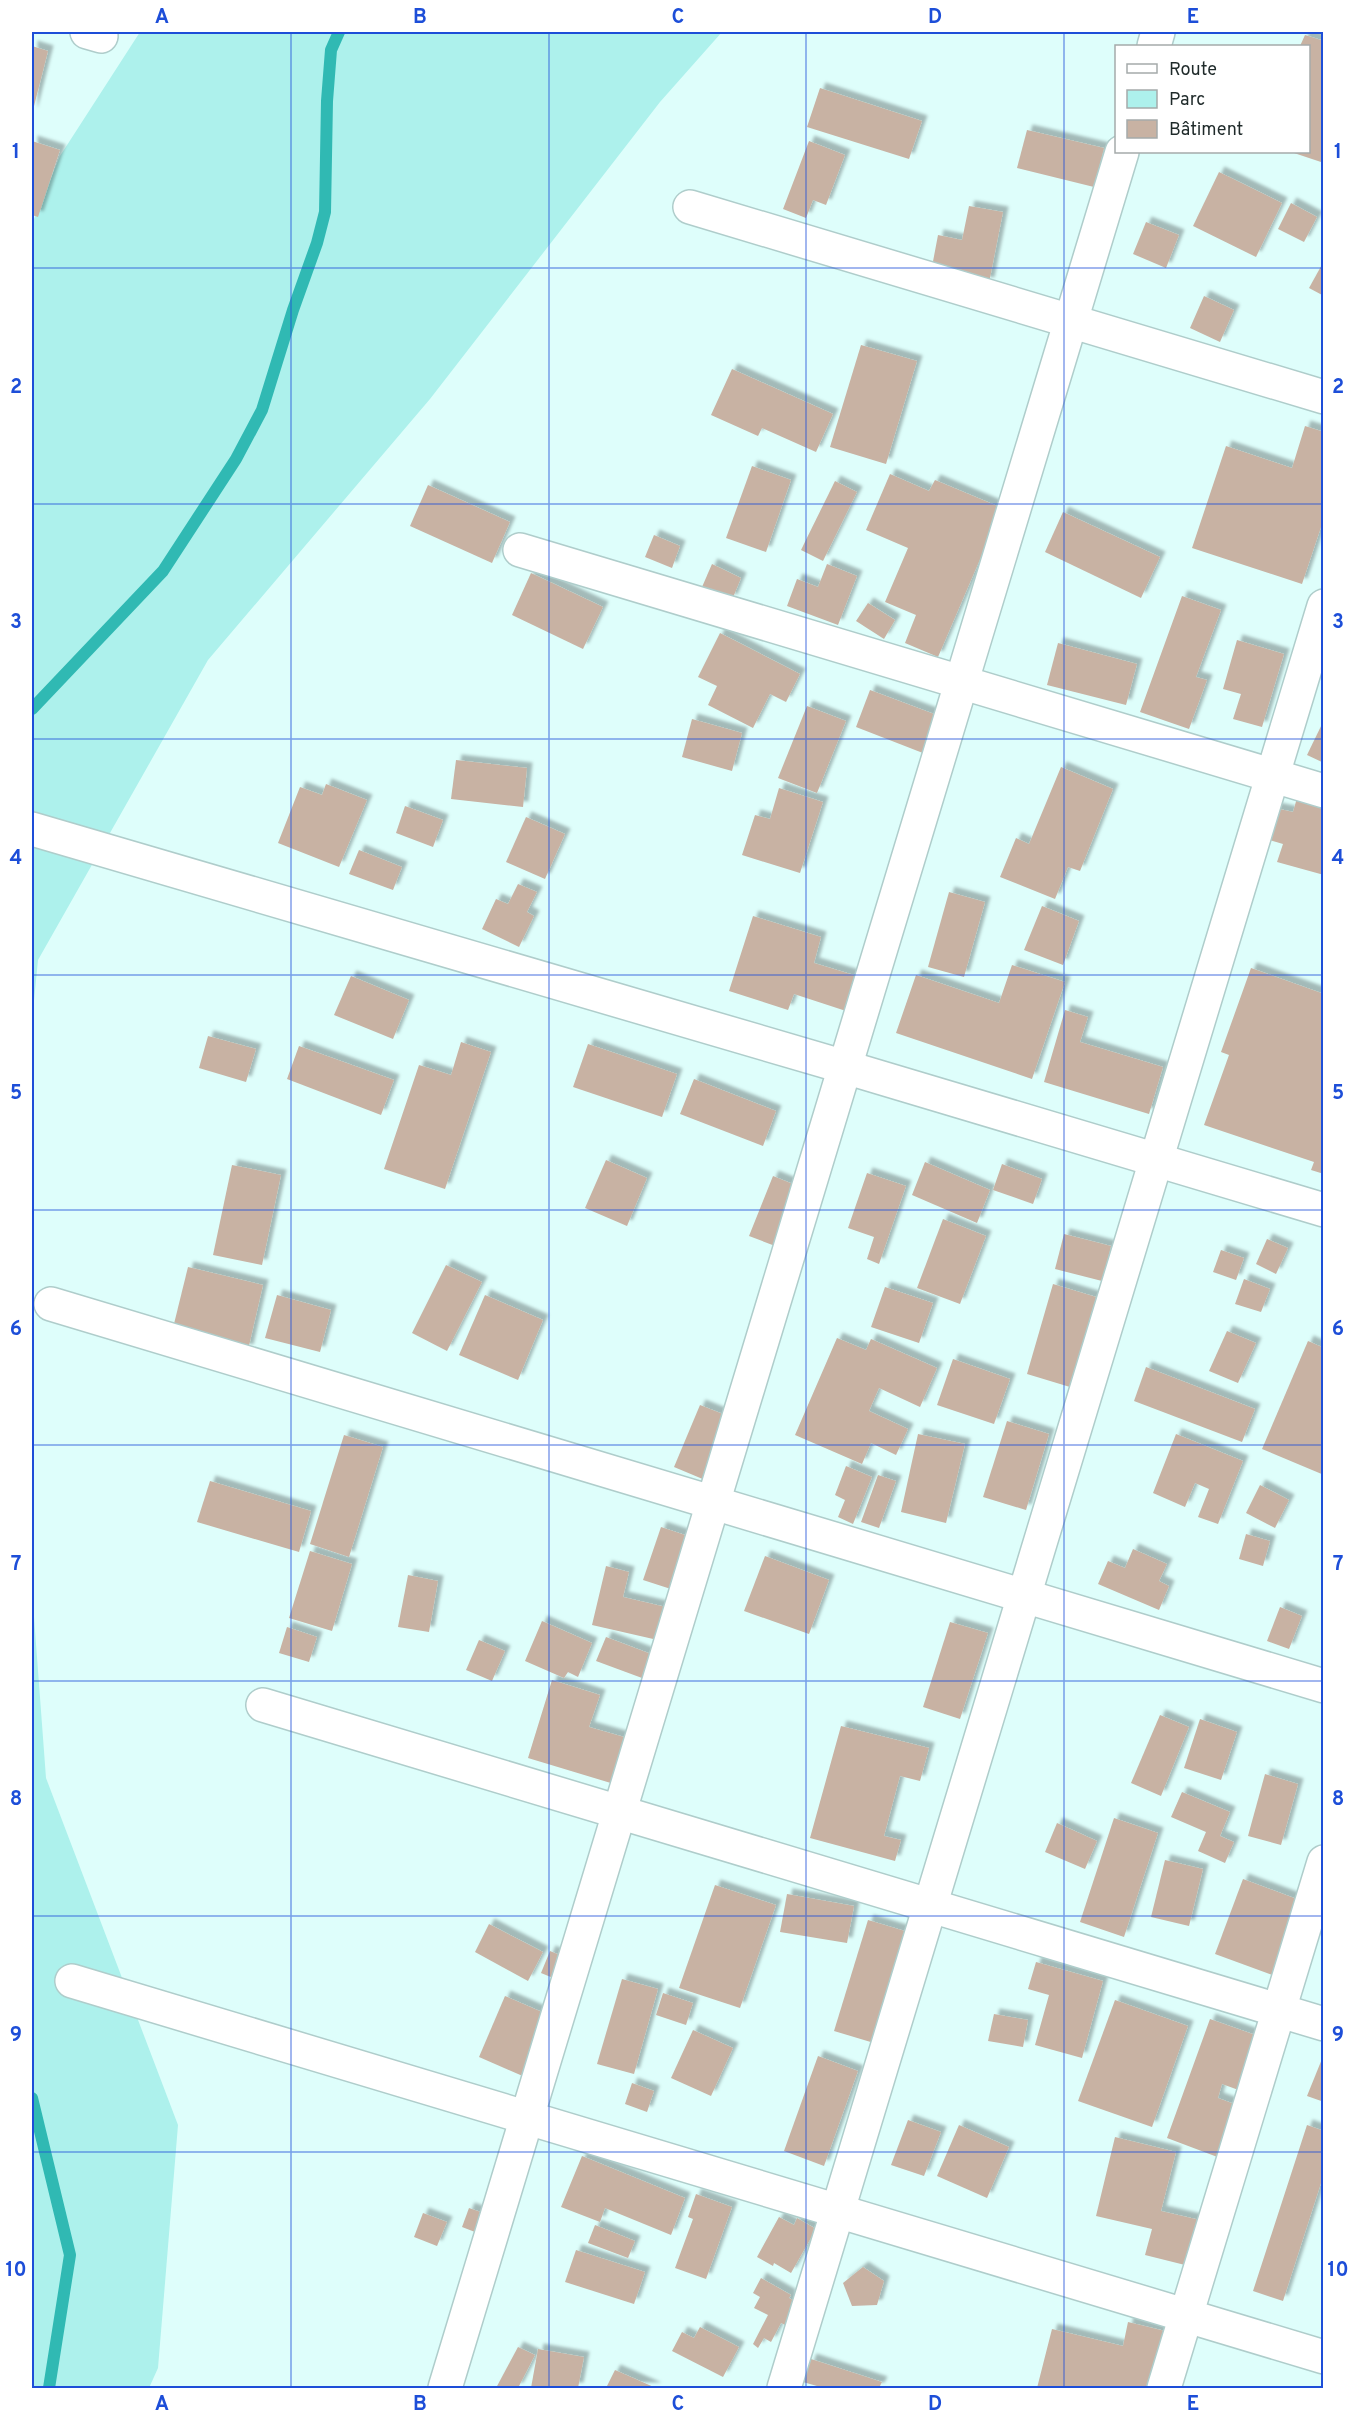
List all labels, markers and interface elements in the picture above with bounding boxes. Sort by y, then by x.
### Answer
text: A [155,5,169,31]
text: B [413,5,427,31]
text: C [672,5,684,31]
text: D [928,5,942,31]
text: E [1187,5,1199,31]
legend [1115,45,1310,153]
text: Route [1169,59,1217,82]
text: Parc [1169,89,1205,112]
text: Bâtiment [1169,119,1243,142]
text: 1 [12,140,20,166]
text: 1 [1334,140,1342,166]
text: 2 [10,375,22,401]
text: 2 [1332,375,1344,401]
text: 3 [10,610,22,636]
text: 3 [1332,610,1344,636]
text: 4 [10,846,22,872]
text: 4 [1332,846,1344,872]
text: 5 [10,1081,22,1107]
text: 5 [1332,1081,1344,1107]
text: 6 [10,1317,22,1343]
text: 6 [1332,1317,1344,1343]
text: 7 [11,1552,21,1578]
text: 7 [1333,1552,1343,1578]
text: 8 [10,1787,22,1813]
text: 8 [1332,1787,1344,1813]
text: 9 [10,2023,22,2049]
text: 9 [1332,2023,1344,2049]
text: 10 [5,2258,27,2284]
text: 10 [1327,2258,1349,2284]
text: A [155,2392,169,2418]
text: B [413,2392,427,2418]
text: C [672,2392,684,2418]
text: D [928,2392,942,2418]
text: E [1187,2392,1199,2418]

